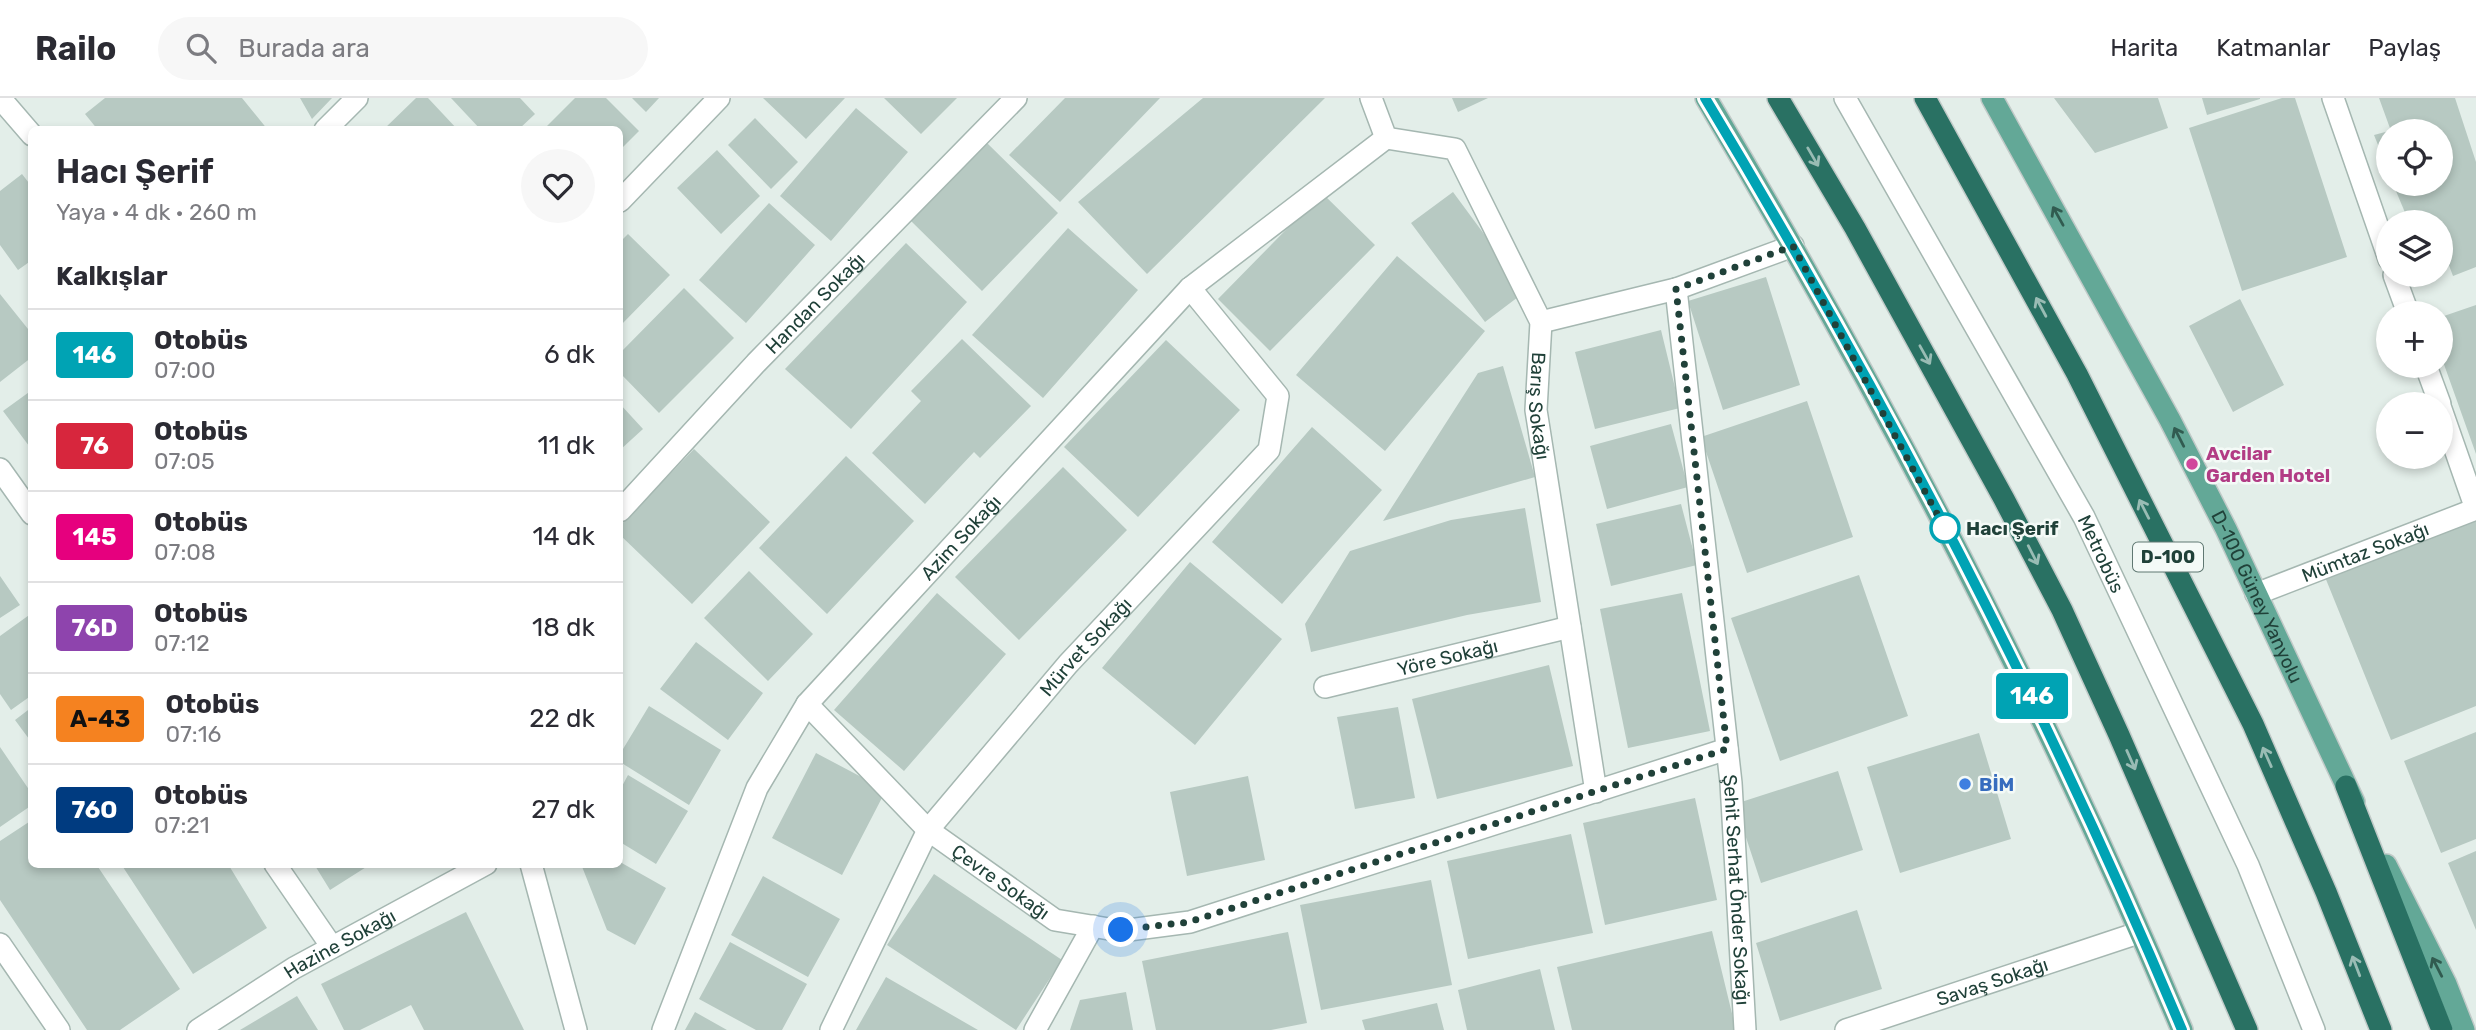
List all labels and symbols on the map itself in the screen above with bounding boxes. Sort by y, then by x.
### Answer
one-way arrow [1806,146,1820,166]
one-way arrow [2051,206,2065,226]
street label: Handan Sokağı [760,248,869,358]
one-way arrow [2034,297,2047,318]
one-way arrow [1918,344,1932,364]
street label: Barış Sokağı [1524,351,1555,461]
one-way arrow [2171,427,2185,448]
place label: Avcilar Garden Hotel [2206,442,2330,487]
marker: Avcilar Garden Hotel [2184,456,2200,472]
street label: Azim Sokağı [916,490,1005,585]
one-way arrow [2137,499,2151,520]
street label: D-100 Güney Yanyolu [2207,506,2308,687]
street label: Metrobüs [2073,511,2130,596]
marker: Hacı Şerif [1930,513,1960,543]
place label: Hacı Şerif [1966,517,2059,540]
street label: Mümtaz Sokağı [2298,517,2432,587]
road number: D-100 [2133,542,2203,572]
one-way arrow [2027,544,2041,565]
street label: Mürvet Sokağı [1035,592,1136,701]
street label: Yöre Sokağı [1395,634,1500,680]
line badge: 146 [1992,673,2072,719]
one-way arrow [2260,747,2273,768]
one-way arrow [2125,749,2138,770]
street label: Şehit Serhat Önder Sokağı [1719,773,1755,1006]
place label: BİM [1979,773,2014,796]
marker: BİM [1957,776,1973,792]
street label: Çevre Sokağı [947,839,1054,924]
street label: Hazine Sokağı [279,904,399,983]
your location [1103,912,1138,947]
street label: Savaş Sokağı [1934,952,2051,1011]
one-way arrow [2348,956,2361,978]
one-way arrow [2430,958,2444,978]

